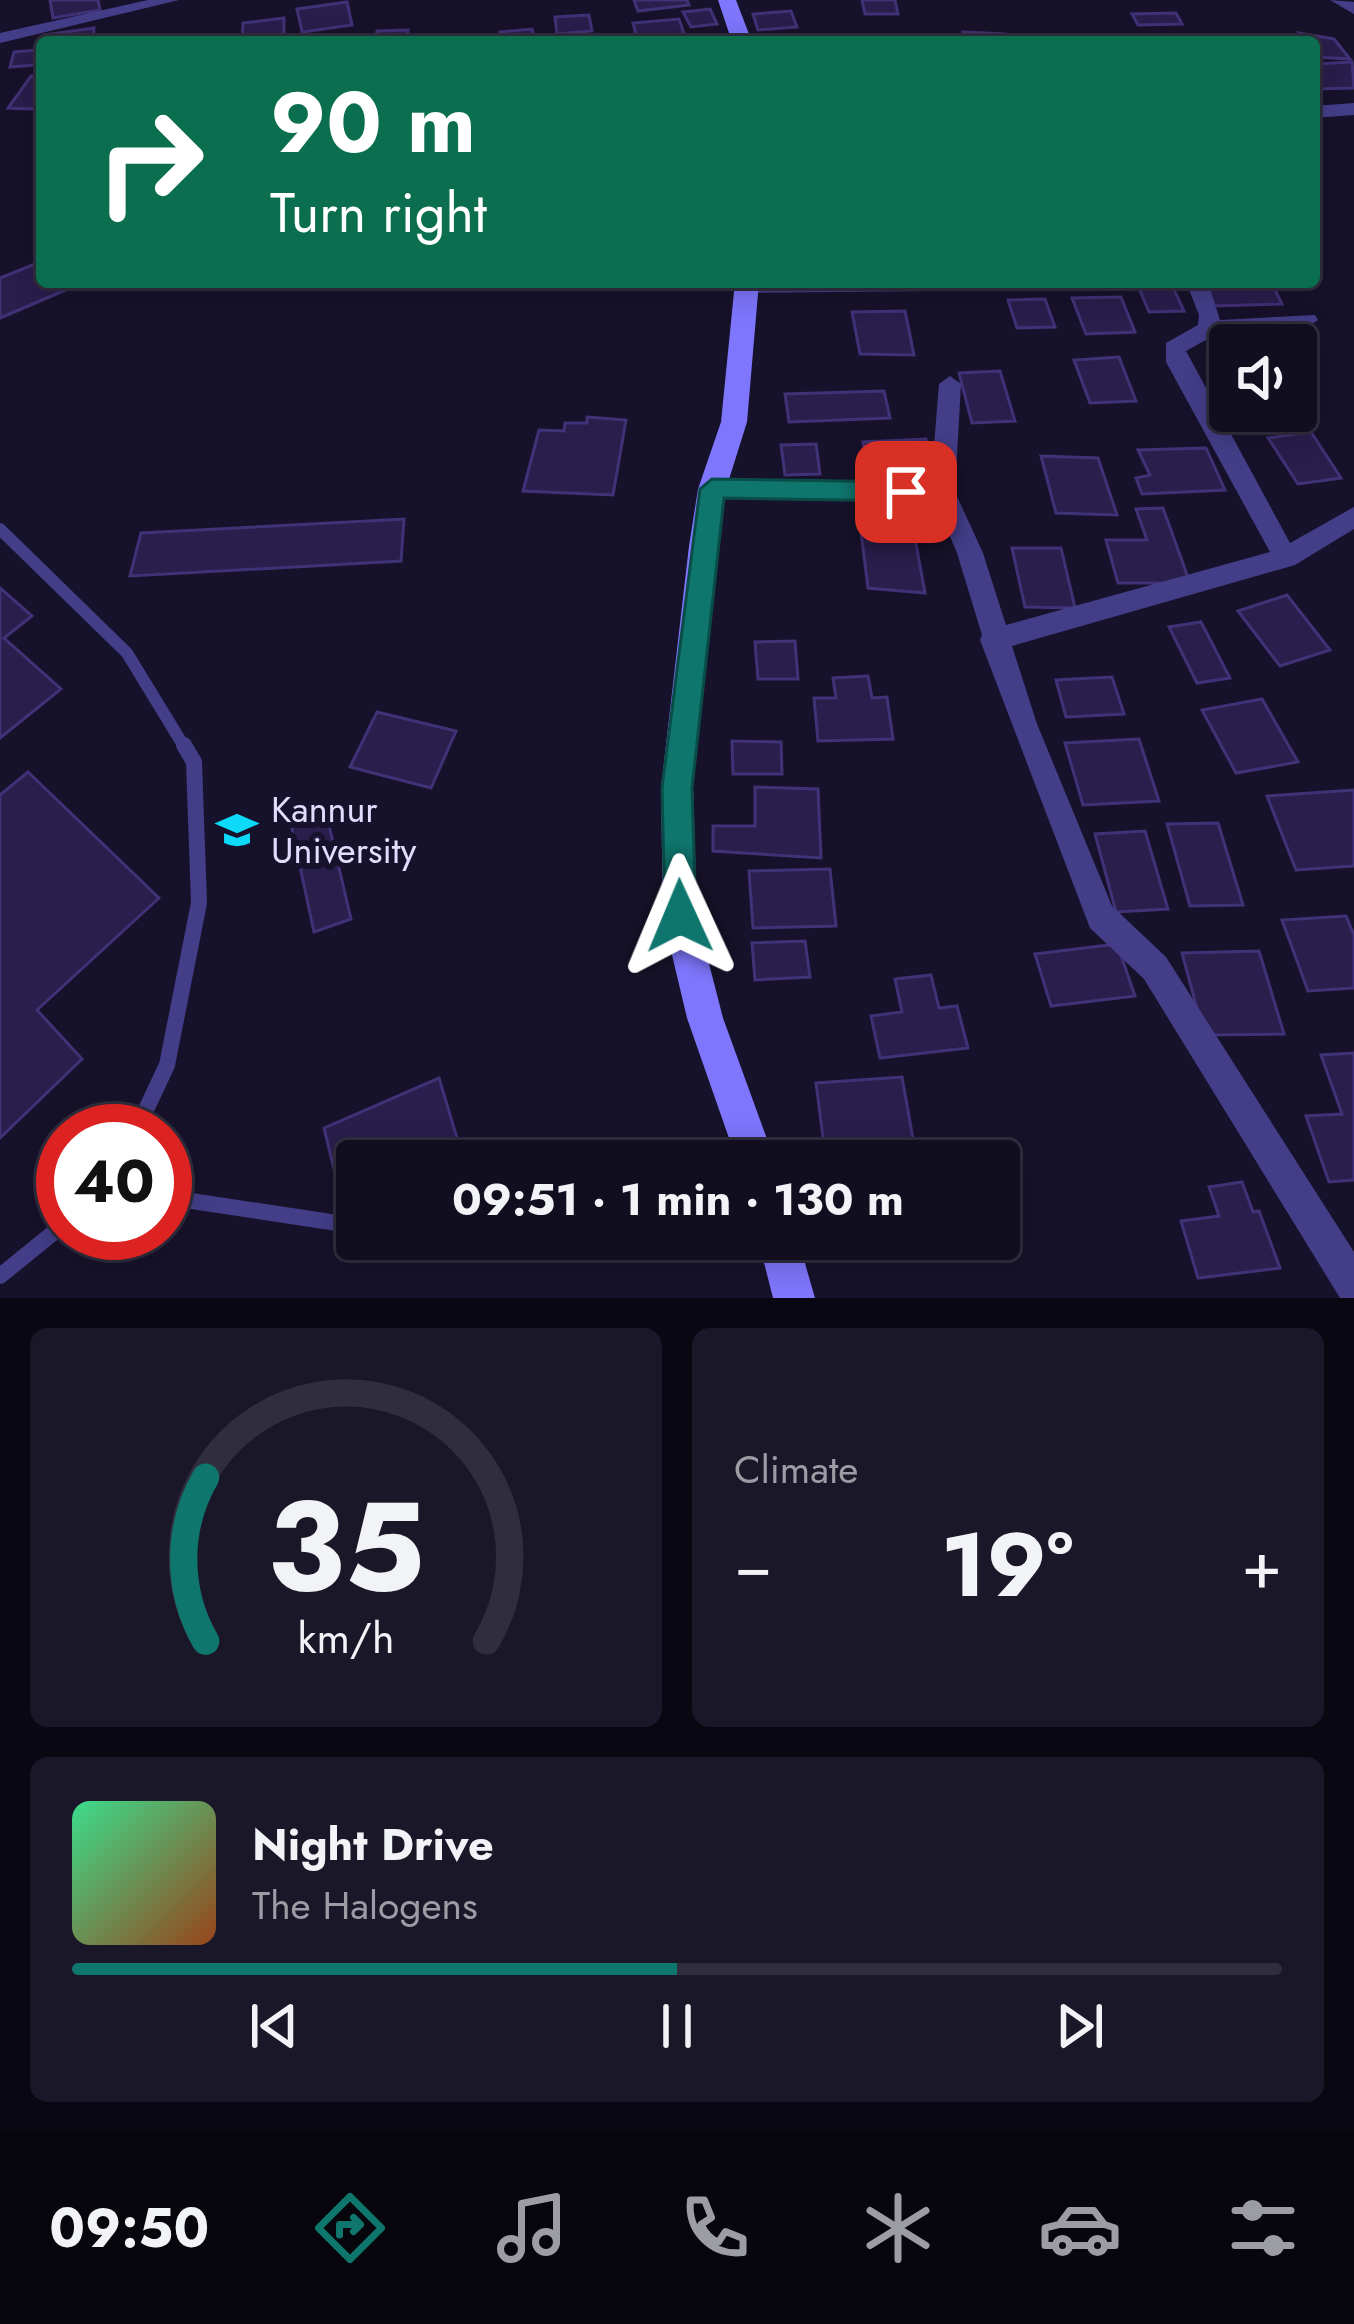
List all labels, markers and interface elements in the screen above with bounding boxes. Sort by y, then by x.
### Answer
text: 90 m [270,62,476,184]
icon: right [72,84,228,240]
text: Turn right [270,174,487,252]
map controls [1209,324,1317,432]
button: sound [1209,324,1317,432]
pin [855,441,957,543]
icon: arrive [873,459,939,525]
place label: Kannur University [271,783,416,876]
school or university icon: Kannur University [214,807,260,853]
position arrow [617,853,743,979]
speed limit sign: 40 [36,1104,192,1260]
text: 09:51 · 1 min · 130 m [452,1167,904,1232]
text: Climate [734,1441,858,1498]
text: 35 [267,1456,425,1637]
text: 19° [941,1500,1074,1630]
text: − [734,1517,773,1613]
text: + [1241,1517,1282,1613]
text: km/h [298,1606,394,1668]
text: Night Drive [252,1812,494,1877]
text: The Halogens [252,1877,478,1934]
icon: previous [241,1993,307,2059]
icon: pause [644,1993,710,2059]
icon: next [1047,1993,1113,2059]
icon: directions [308,2186,392,2270]
icon: music [490,2186,574,2270]
icon: phone [673,2186,757,2270]
icon: climate [856,2186,940,2270]
icon: car [1038,2186,1122,2270]
icon: filters [1221,2186,1305,2270]
text: 09:50 [49,2189,209,2267]

